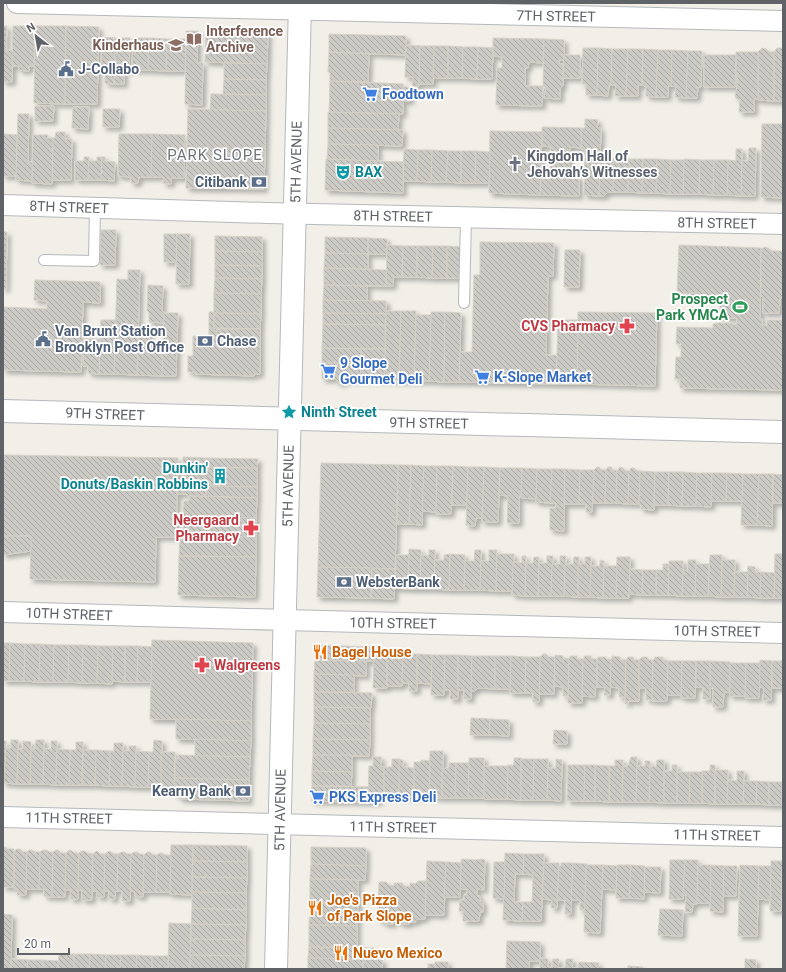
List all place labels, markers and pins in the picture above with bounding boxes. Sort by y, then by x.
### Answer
place label: Interference Archive [206,23,284,55]
library icon: Interference Archive [185,30,203,48]
school or university icon: Kinderhaus [167,36,185,54]
place label: Kinderhaus [93,37,164,53]
public building icon: J-Collabo [57,60,75,78]
place label: J-Collabo [78,61,139,77]
supermarket icon: Foodtown [361,85,379,103]
place label: Foodtown [382,86,444,102]
place label: Kingdom Hall of Jehovah’s Witnesses [527,148,657,180]
church icon: Kingdom Hall of Jehovah’s Witnesses [506,155,524,173]
theatre icon: BAX [334,163,352,181]
place label: BAX [355,164,382,180]
bank icon: Citibank [250,173,268,191]
place label: Citibank [195,174,248,190]
place label: Prospect Park YMCA [656,291,729,323]
sports icon: Prospect Park YMCA [731,298,749,316]
pharmacy icon: CVS Pharmacy [618,317,636,335]
place label: CVS Pharmacy [521,318,616,334]
place label: Van Brunt Station Brooklyn Post Office [55,323,184,355]
public building icon: Van Brunt Station Brooklyn Post Office [34,330,52,348]
bank icon: Chase [196,332,214,350]
place label: Chase [217,333,257,349]
place label: 9 Slope Gourmet Deli [340,355,422,387]
supermarket icon: 9 Slope Gourmet Deli [319,362,337,380]
supermarket icon: K-Slope Market [473,368,491,386]
place label: K-Slope Market [494,369,591,385]
place icon: Ninth Street [280,403,298,421]
place label: Ninth Street [301,404,377,420]
place label: Dunkin' Donuts/Baskin Robbins [61,460,208,492]
building icon: Dunkin' Donuts/Baskin Robbins [211,467,229,485]
place label: Neergaard Pharmacy [173,512,240,544]
pharmacy icon: Neergaard Pharmacy [242,519,260,537]
bank icon: WebsterBank [335,573,353,591]
place label: WebsterBank [356,574,440,590]
restaurant icon: Bagel House [311,643,329,661]
place label: Bagel House [332,644,412,660]
pharmacy icon: Walgreens [193,656,211,674]
place label: Walgreens [214,657,280,673]
bank icon: Kearny Bank [234,782,252,800]
place label: Kearny Bank [152,783,232,799]
supermarket icon: PKS Express Deli [308,788,326,806]
place label: PKS Express Deli [329,789,436,805]
place label: Joe's Pizza of Park Slope [327,892,412,924]
restaurant icon: Joe's Pizza of Park Slope [306,899,324,917]
restaurant icon: Nuevo Mexico [332,944,350,962]
place label: Nuevo Mexico [353,945,442,961]

